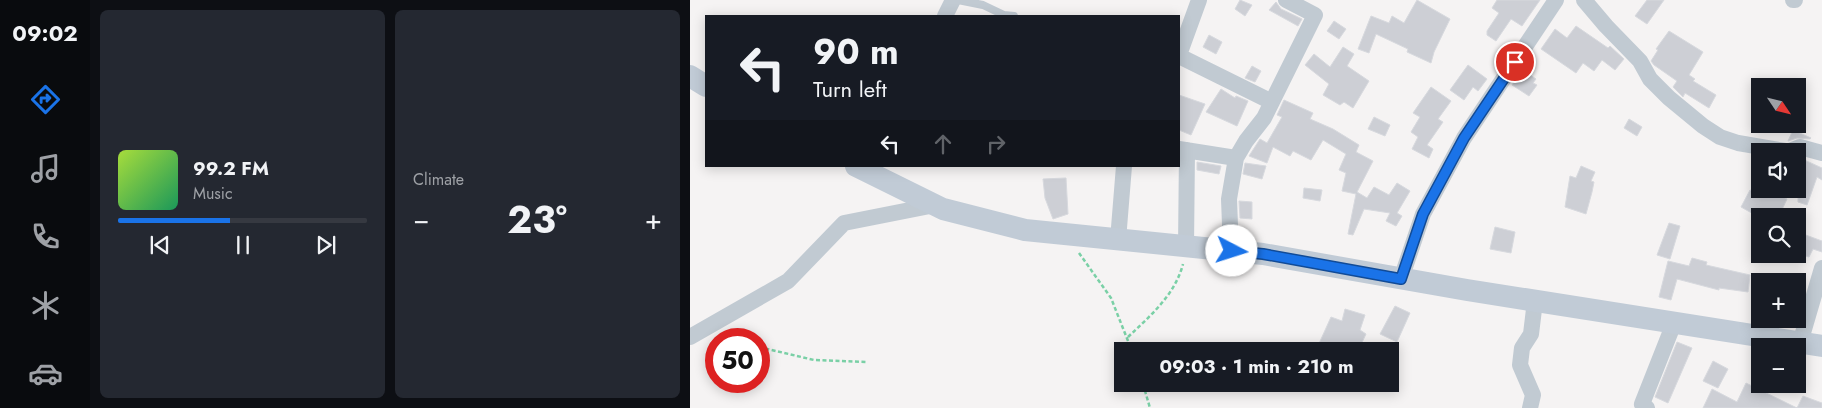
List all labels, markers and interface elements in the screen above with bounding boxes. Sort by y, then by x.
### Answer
text: 09:02 [12,17,78,49]
text: 90 m [813,27,899,77]
icon: left [730,35,795,100]
pin [1494,41,1536,83]
icon: arrive [1501,48,1529,76]
text: Turn left [813,73,887,105]
north arrow [1751,78,1806,132]
map controls [1751,78,1806,393]
icon: directions [28,82,63,117]
icon: left [876,130,904,158]
icon: ahead [929,130,957,158]
icon: right [982,130,1010,158]
button: sound [1751,143,1806,198]
icon: music [28,151,63,186]
text: 99.2 FM [193,155,269,182]
text: Climate [413,168,464,191]
text: Music [193,182,233,205]
text: 23° [507,192,567,247]
text: − [413,199,430,240]
text: + [645,199,662,240]
button: search [1751,208,1806,263]
icon: phone [28,219,63,254]
position arrow [1205,224,1257,276]
icon: previous [146,231,174,259]
icon: pause [229,231,257,259]
icon: next [312,231,340,259]
button: + [1751,273,1806,328]
icon: climate [28,288,63,323]
speed limit sign: 50 [705,328,770,393]
button: − [1751,338,1806,393]
text: 09:03 · 1 min · 210 m [1160,353,1353,380]
icon: car [28,356,63,391]

